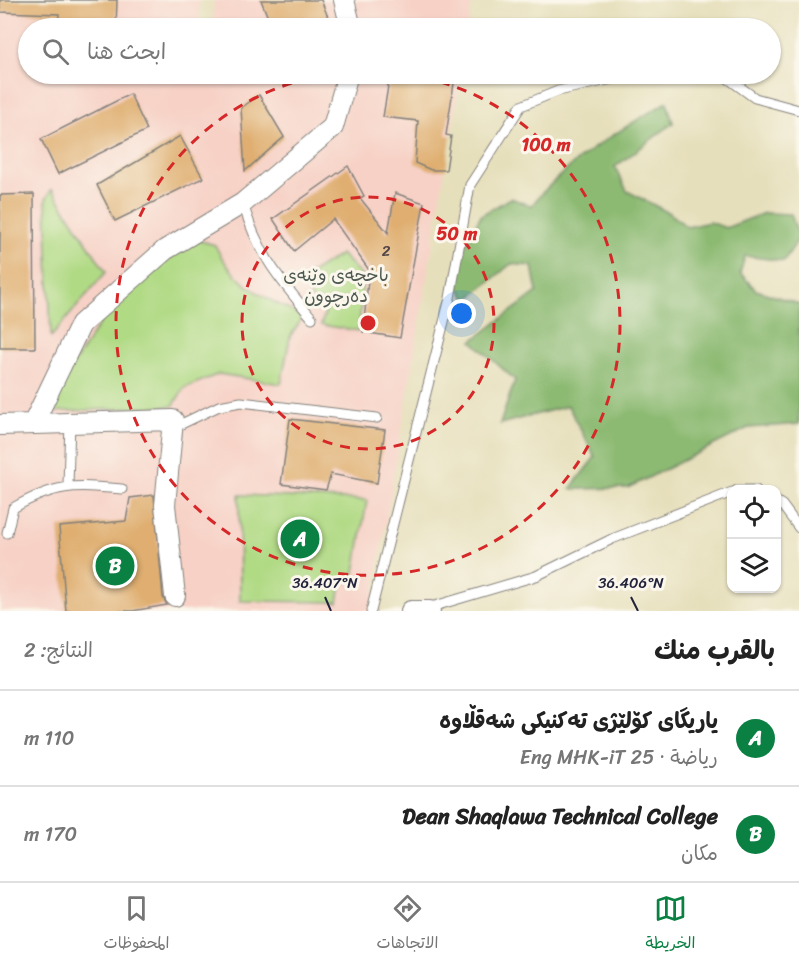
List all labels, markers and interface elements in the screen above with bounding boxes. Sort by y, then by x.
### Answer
search box [18,18,781,84]
text: ابحث هنا [87,32,166,71]
icon: search [39,35,72,68]
text: 100 m [522,129,571,161]
text: 50 m [437,218,478,250]
house number: 2 [382,238,391,264]
park label: باخچەی وێنەی دەرچوون [283,259,389,312]
your location [447,299,476,328]
centre of rings [358,313,378,333]
map controls [727,485,781,593]
button: locate [727,485,781,539]
pin: A [280,516,320,562]
button: layers [727,539,781,593]
pin: B [96,544,134,588]
text: 36.407°N [292,570,358,596]
text: 36.406°N [598,570,664,596]
text: بالقرب منك [654,627,775,673]
text: النتائج: 2 [24,633,93,668]
text: یاریگای کۆلێژی تەکنیکی شەقڵاوە [439,701,718,740]
text: 110 m [24,721,74,756]
text: A [749,721,762,756]
text: رياضة · Eng MHK-iT 25 [520,740,718,775]
text: Dean Shaqlawa Technical College [402,797,718,836]
text: 170 m [24,817,77,852]
text: B [749,817,762,852]
text: مكان [681,836,718,871]
tab: المحفوظات [104,892,169,957]
tab: الاتجاهات [377,892,438,957]
tab: الخريطة [646,892,695,957]

